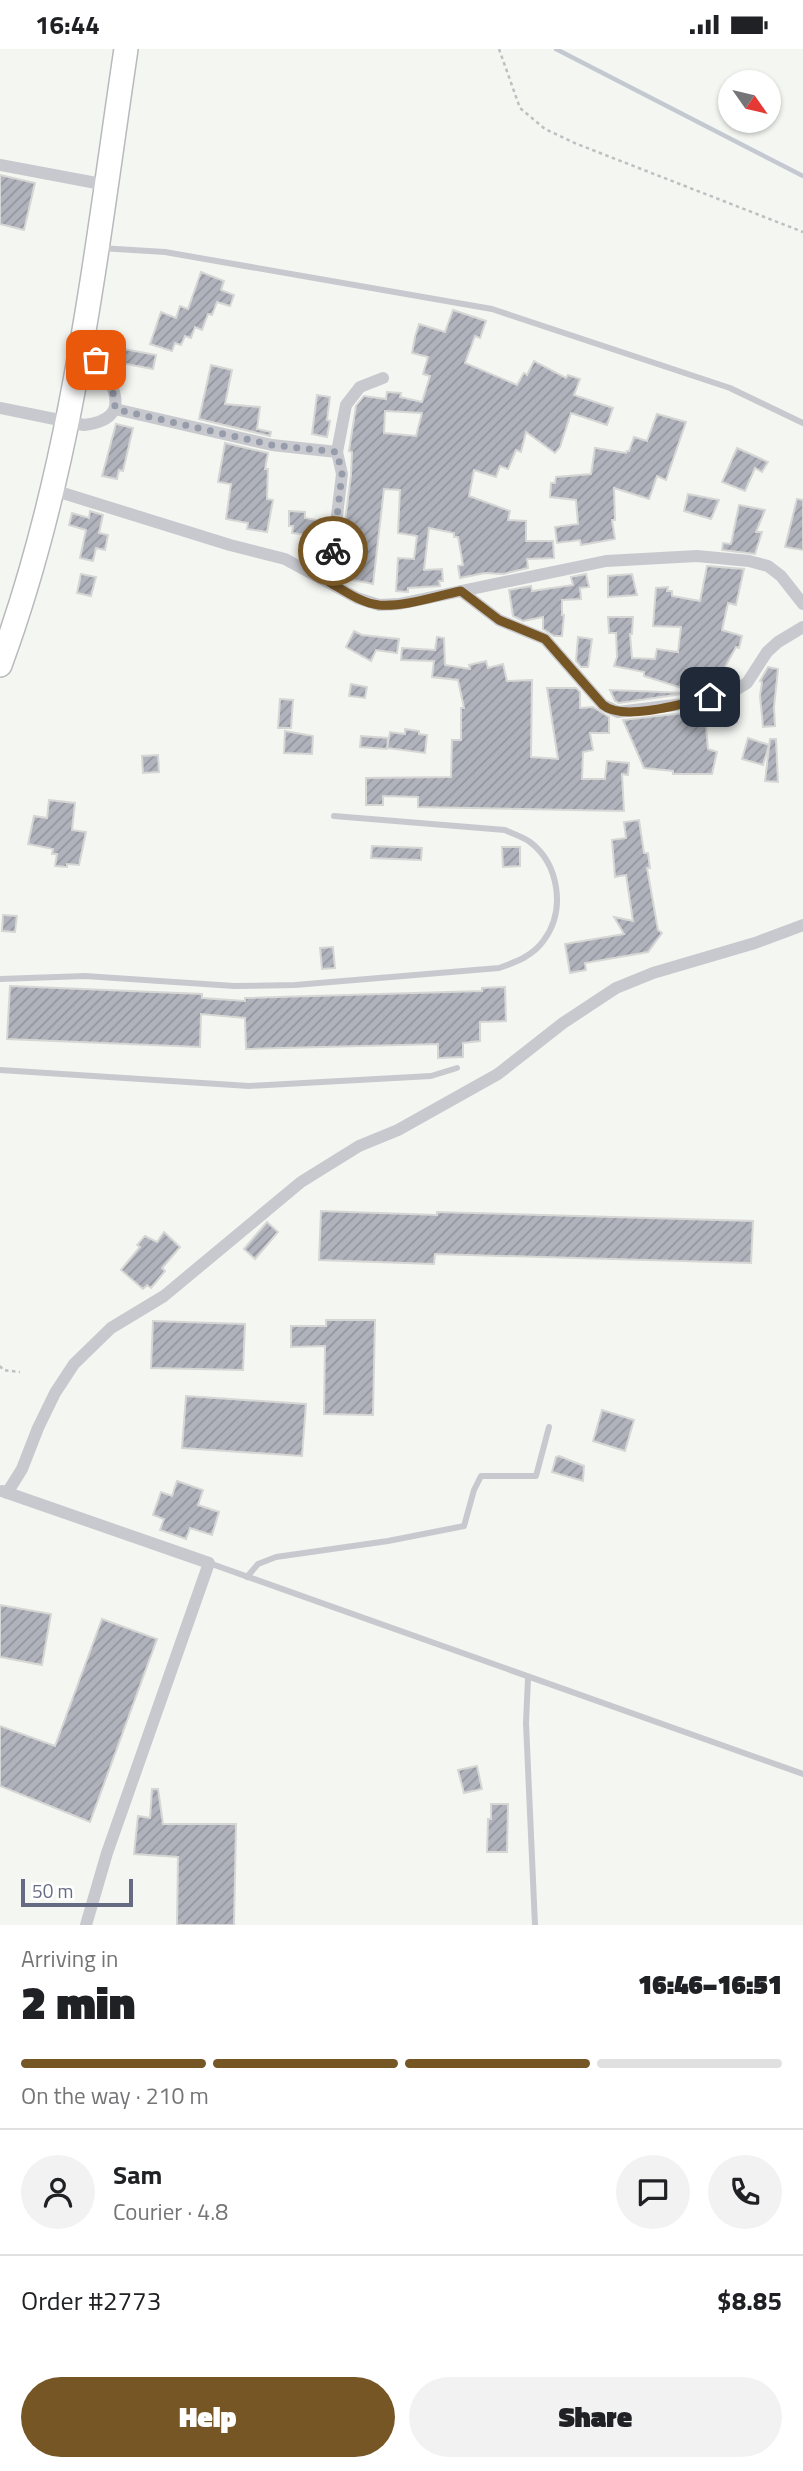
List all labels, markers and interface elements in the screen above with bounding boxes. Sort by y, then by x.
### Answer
text: 16:44 [35,5,100,44]
north arrow [718,70,780,133]
map controls [718,70,781,133]
pin [66,330,126,390]
icon: bag [77,341,115,379]
courier [298,516,368,586]
icon: bike [314,532,352,570]
pin [680,667,740,727]
icon: home [691,678,729,716]
scale bar [21,1876,133,1908]
text: 50 m [32,1876,73,1905]
text: Arriving in [21,1941,118,1976]
text: 16:46–16:51 [638,1965,782,2004]
text: 2 min [21,1967,135,2037]
text: On the way · 210 m [21,2078,209,2113]
button: person [21,2155,95,2229]
text: Sam [113,2155,162,2194]
button: chat [616,2155,690,2229]
button: phone [708,2155,782,2229]
text: Courier · 4.8 [113,2194,228,2229]
text: Order #2773 [21,2281,161,2320]
text: $8.85 [717,2281,782,2320]
button: Help [21,2377,395,2457]
button: Share [409,2377,782,2457]

